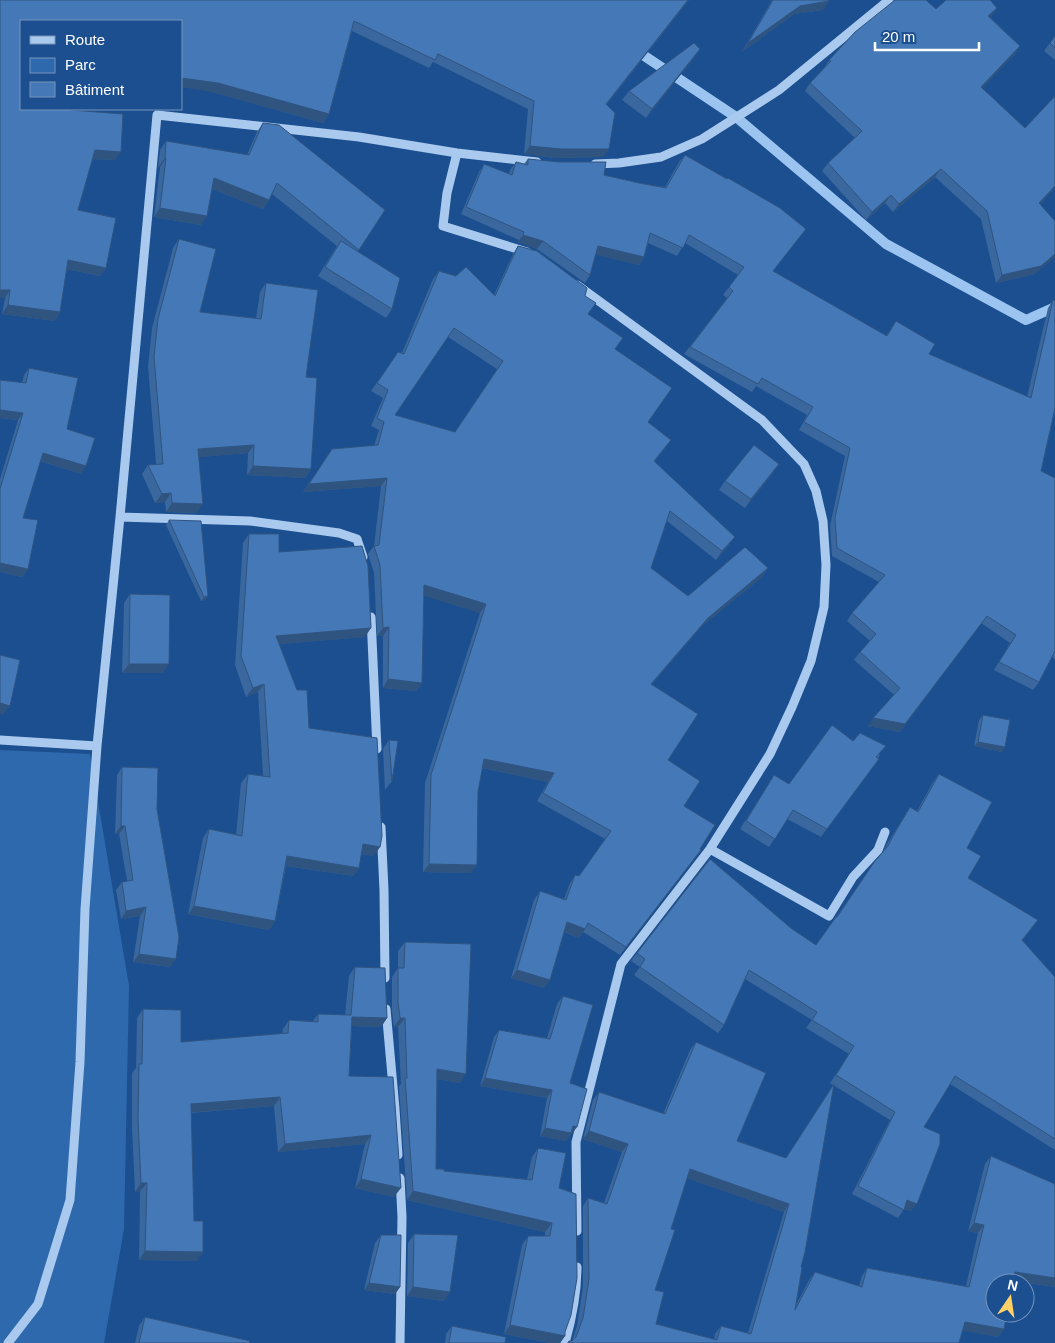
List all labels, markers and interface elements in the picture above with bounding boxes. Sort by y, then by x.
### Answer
legend [20,20,182,110]
scale bar [875,20,979,52]
text: 20 m [882,28,915,45]
text: Route [65,31,105,48]
text: Parc [65,56,96,73]
text: Bâtiment [65,81,125,98]
north arrow [985,1273,1035,1323]
text: N [1006,1276,1020,1294]

